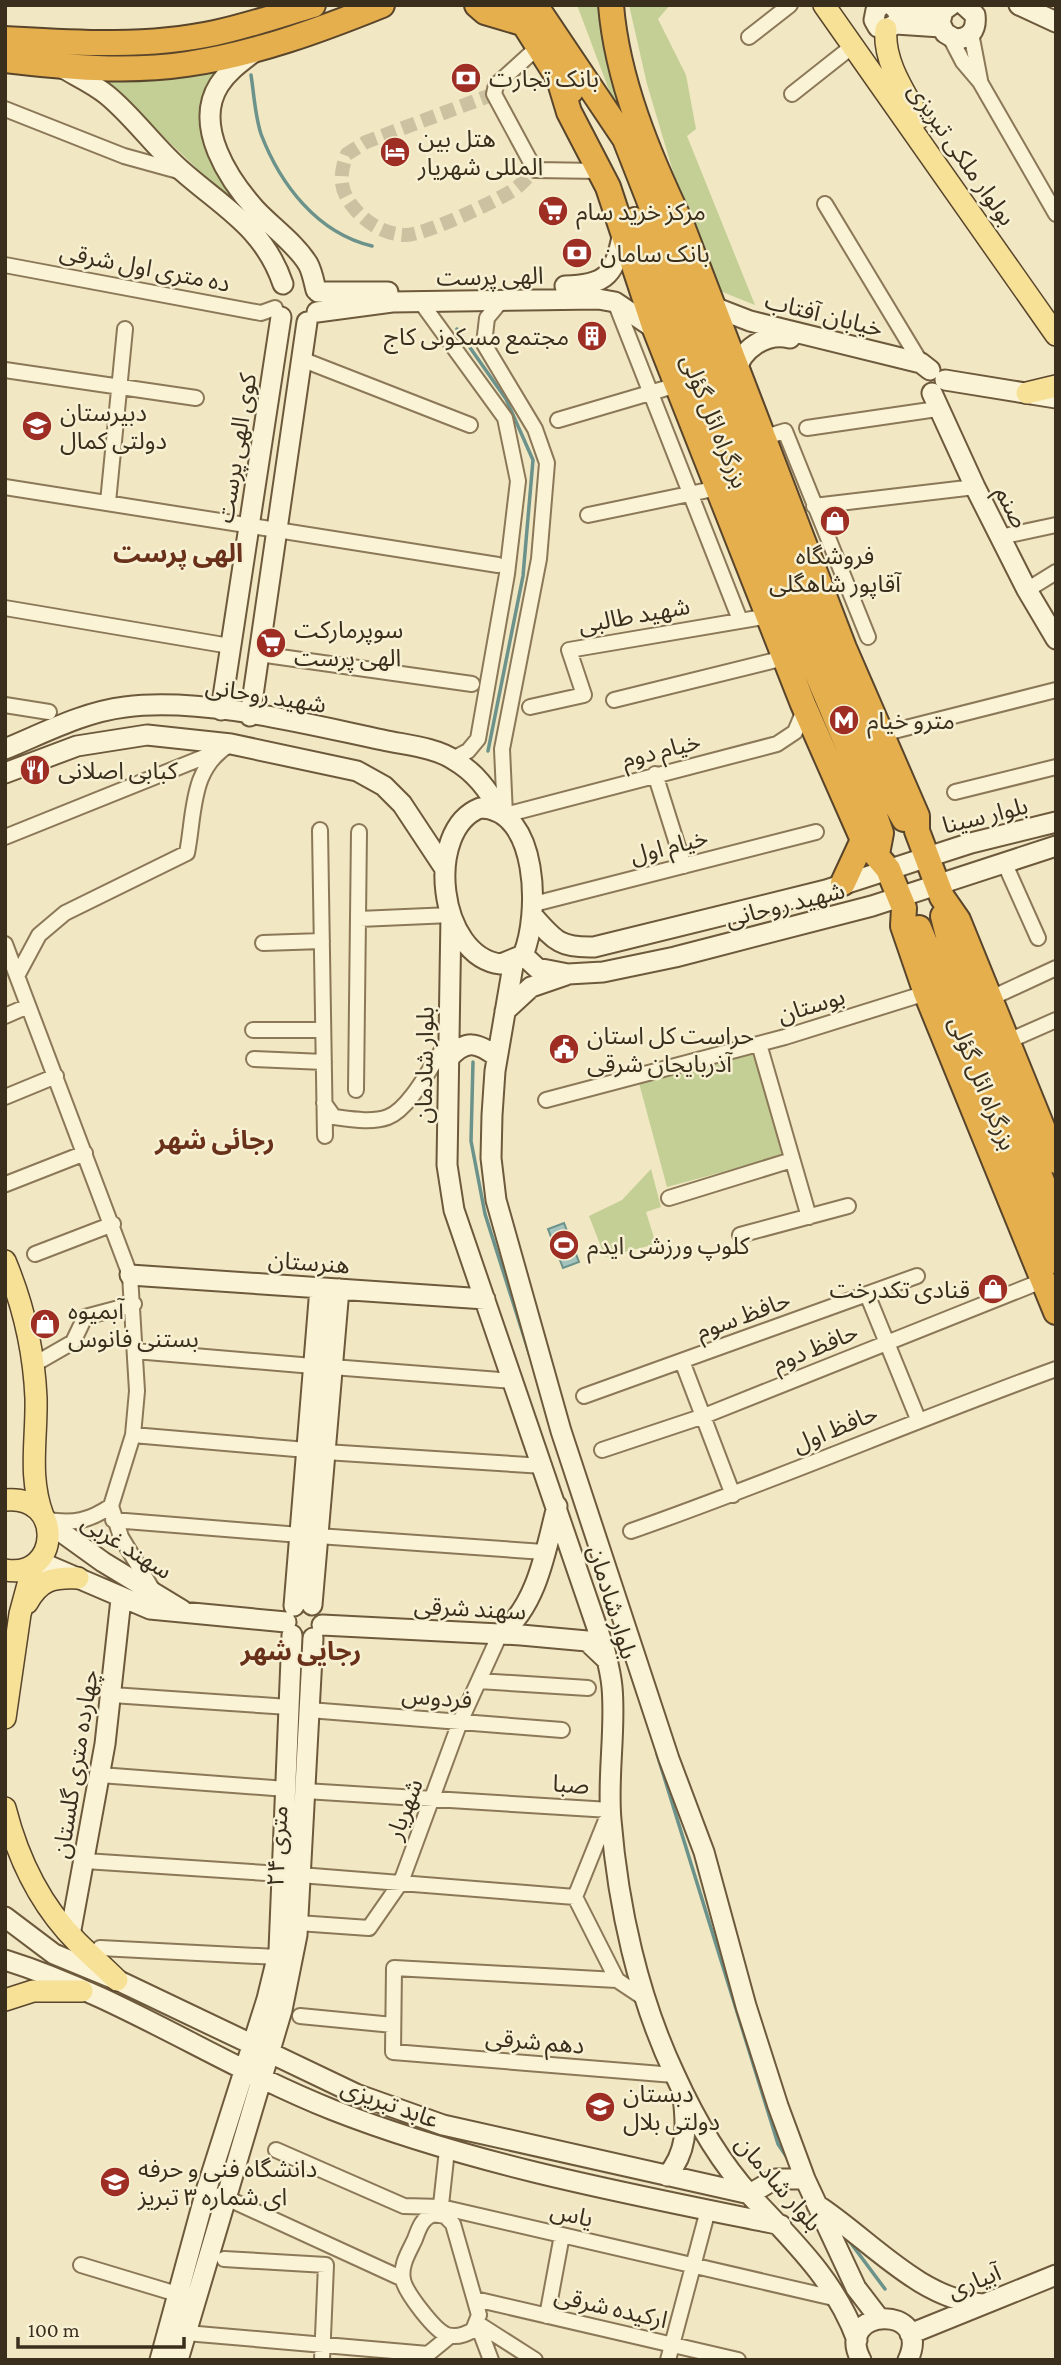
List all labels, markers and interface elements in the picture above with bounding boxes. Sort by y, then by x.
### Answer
bank icon: بانک تجارت [449,61,483,95]
place label: بانک تجارت [489,65,599,93]
street label: بولوار ملکی تبریزی [902,78,1021,231]
place label: هتل بین المللی شهریار [417,125,543,181]
hotel icon: هتل بین المللی شهریار [378,135,412,169]
supermarket icon: مرکز خرید سام [536,194,570,228]
place label: مرکز خرید سام [576,198,706,230]
bank icon: بانک سامان [560,236,594,270]
street label: ده متری اول شرقی [57,237,233,298]
place label: بانک سامان [600,240,710,268]
street label: الهی پرست [436,262,544,293]
street label: خیابان آفتاب [762,286,886,343]
building icon: مجتمع مسکونى کاج [575,319,609,353]
place label: مجتمع مسکونى کاج [384,323,569,354]
street label: بزرگراه ائل گؤلی [675,350,754,492]
street label: کوی الهی پرست [211,370,264,525]
place label: دبیرستان دولتی کمال [60,399,167,455]
school or university icon: دبیرستان دولتی کمال [20,409,54,443]
street label: صنم [987,482,1034,534]
shop icon: فروشگاه آقاپور شاهگلی [818,504,852,538]
district label: الهی پرست [113,539,243,570]
place label: فروشگاه آقاپور شاهگلی [769,542,902,599]
street label: شهید طالبی [576,592,692,638]
place label: سوپرمارکت الهی پرست [294,616,403,673]
supermarket icon: سوپرمارکت الهی پرست [254,626,288,660]
street label: شهید روحانی [203,672,328,719]
metro station icon: مترو خیام [827,703,861,737]
place label: مترو خیام [867,707,955,739]
street label: خیام دوم [619,727,704,778]
restaurant icon: کبابی اصلانی [18,753,52,787]
place label: کبابی اصلانی [58,757,179,784]
street label: بلوار سینا [940,791,1031,840]
street label: خیام اول [627,823,712,874]
street label: شهید روحانی [723,876,848,933]
street label: بوستان [774,982,848,1029]
street label: بلوار شادمان [409,1006,440,1124]
street label: بزرگراه ائل گؤلی [943,1012,1022,1154]
place label: حراست کل استان آذربایجان شرقی [587,1022,754,1078]
public building icon: حراست کل استان آذربایجان شرقی [547,1032,581,1066]
district label: رجائی شهر [154,1126,275,1155]
sports icon: کلوپ ورزشی ایدم [547,1228,581,1262]
place label: کلوپ ورزشی ایدم [587,1232,751,1264]
street label: هنرستان [267,1246,351,1279]
shop icon: قنادی تکدرخت [976,1272,1010,1306]
place label: قنادی تکدرخت [830,1276,970,1304]
street label: حافظ سوم [692,1286,795,1349]
place label: آبمیوه بستنی فانوس [68,1297,199,1353]
shop icon: آبمیوه بستنی فانوس [28,1307,62,1341]
street label: حافظ دوم [768,1318,864,1381]
street label: حافظ اول [788,1399,882,1458]
street label: سهند غربی [76,1508,177,1585]
street label: بلوار شادمان [582,1542,643,1662]
street label: سهند شرقی [413,1592,527,1625]
district label: رجایی شهر [240,1637,361,1666]
street label: چهارده متری گلستان [47,1668,105,1861]
street label: فردوس [401,1680,473,1715]
street label: صبا [552,1769,590,1799]
street label: شهریار [380,1775,429,1844]
street label: ۲۴ متری [261,1805,294,1887]
street label: دهم شرقی [484,2023,586,2063]
street label: عابد تبریزی [337,2073,442,2134]
place label: دبستان دولتی بلال [623,2080,720,2136]
school or university icon: دبستان دولتی بلال [583,2090,617,2124]
street label: بلوار شادمان [730,2130,828,2237]
place label: دانشگاه فنی و حرفه ای شماره ۳ تبریز [137,2155,317,2211]
school or university icon: دانشگاه فنی و حرفه ای شماره ۳ تبریز [98,2165,132,2199]
street label: یاس [548,2196,596,2232]
street label: آبیاری [943,2258,1006,2305]
street label: ارکیده شرقی [552,2281,670,2334]
scale bar [18,2306,184,2350]
text: 100 m [28,2318,80,2342]

